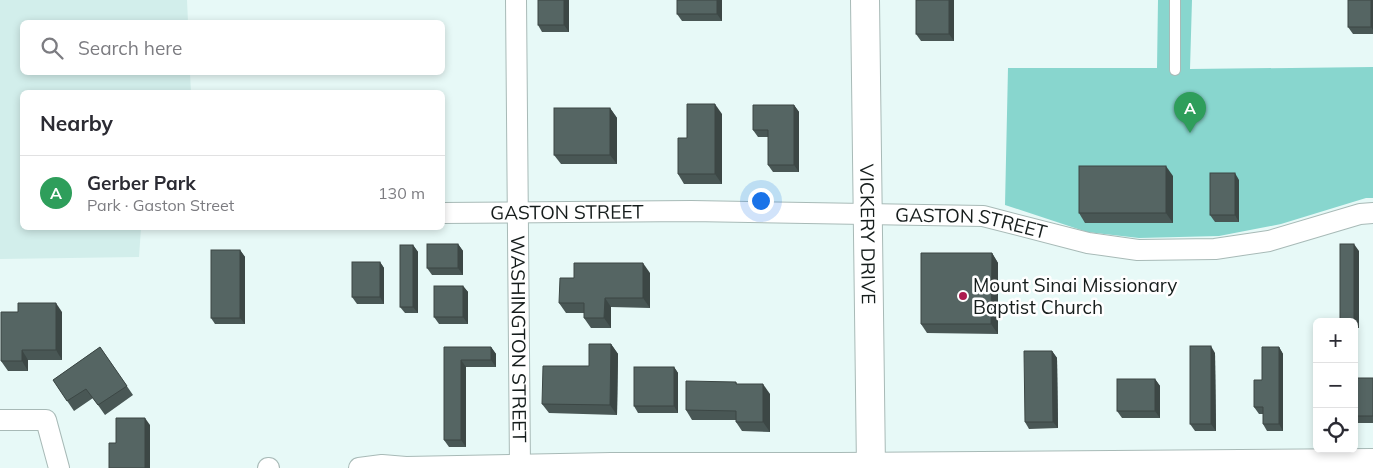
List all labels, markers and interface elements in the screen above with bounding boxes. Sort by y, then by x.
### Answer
search box [20,20,445,75]
icon: search [38,34,66,62]
text: Search here [78,36,182,60]
pin: A [1174,92,1206,133]
text: Nearby [40,110,113,136]
street label: VICKERY DRIVE [855,163,881,304]
text: Gerber Park [87,171,196,195]
text: A [50,183,62,203]
text: 130 m [378,183,425,203]
your location [748,188,774,214]
text: Park · Gaston Street [87,195,234,215]
street label: GASTON STREET [490,199,644,225]
street label: GASTON STREET [895,202,1050,244]
street label: WASHINGTON STREET [506,235,532,443]
place label: Mount Sinai Missionary Baptist Church [973,273,1177,319]
marker: Mount Sinai Missionary Baptist Church [957,290,969,302]
map controls [1313,318,1358,453]
button: + [1313,318,1358,363]
button: − [1313,363,1358,408]
button: locate [1313,408,1358,453]

